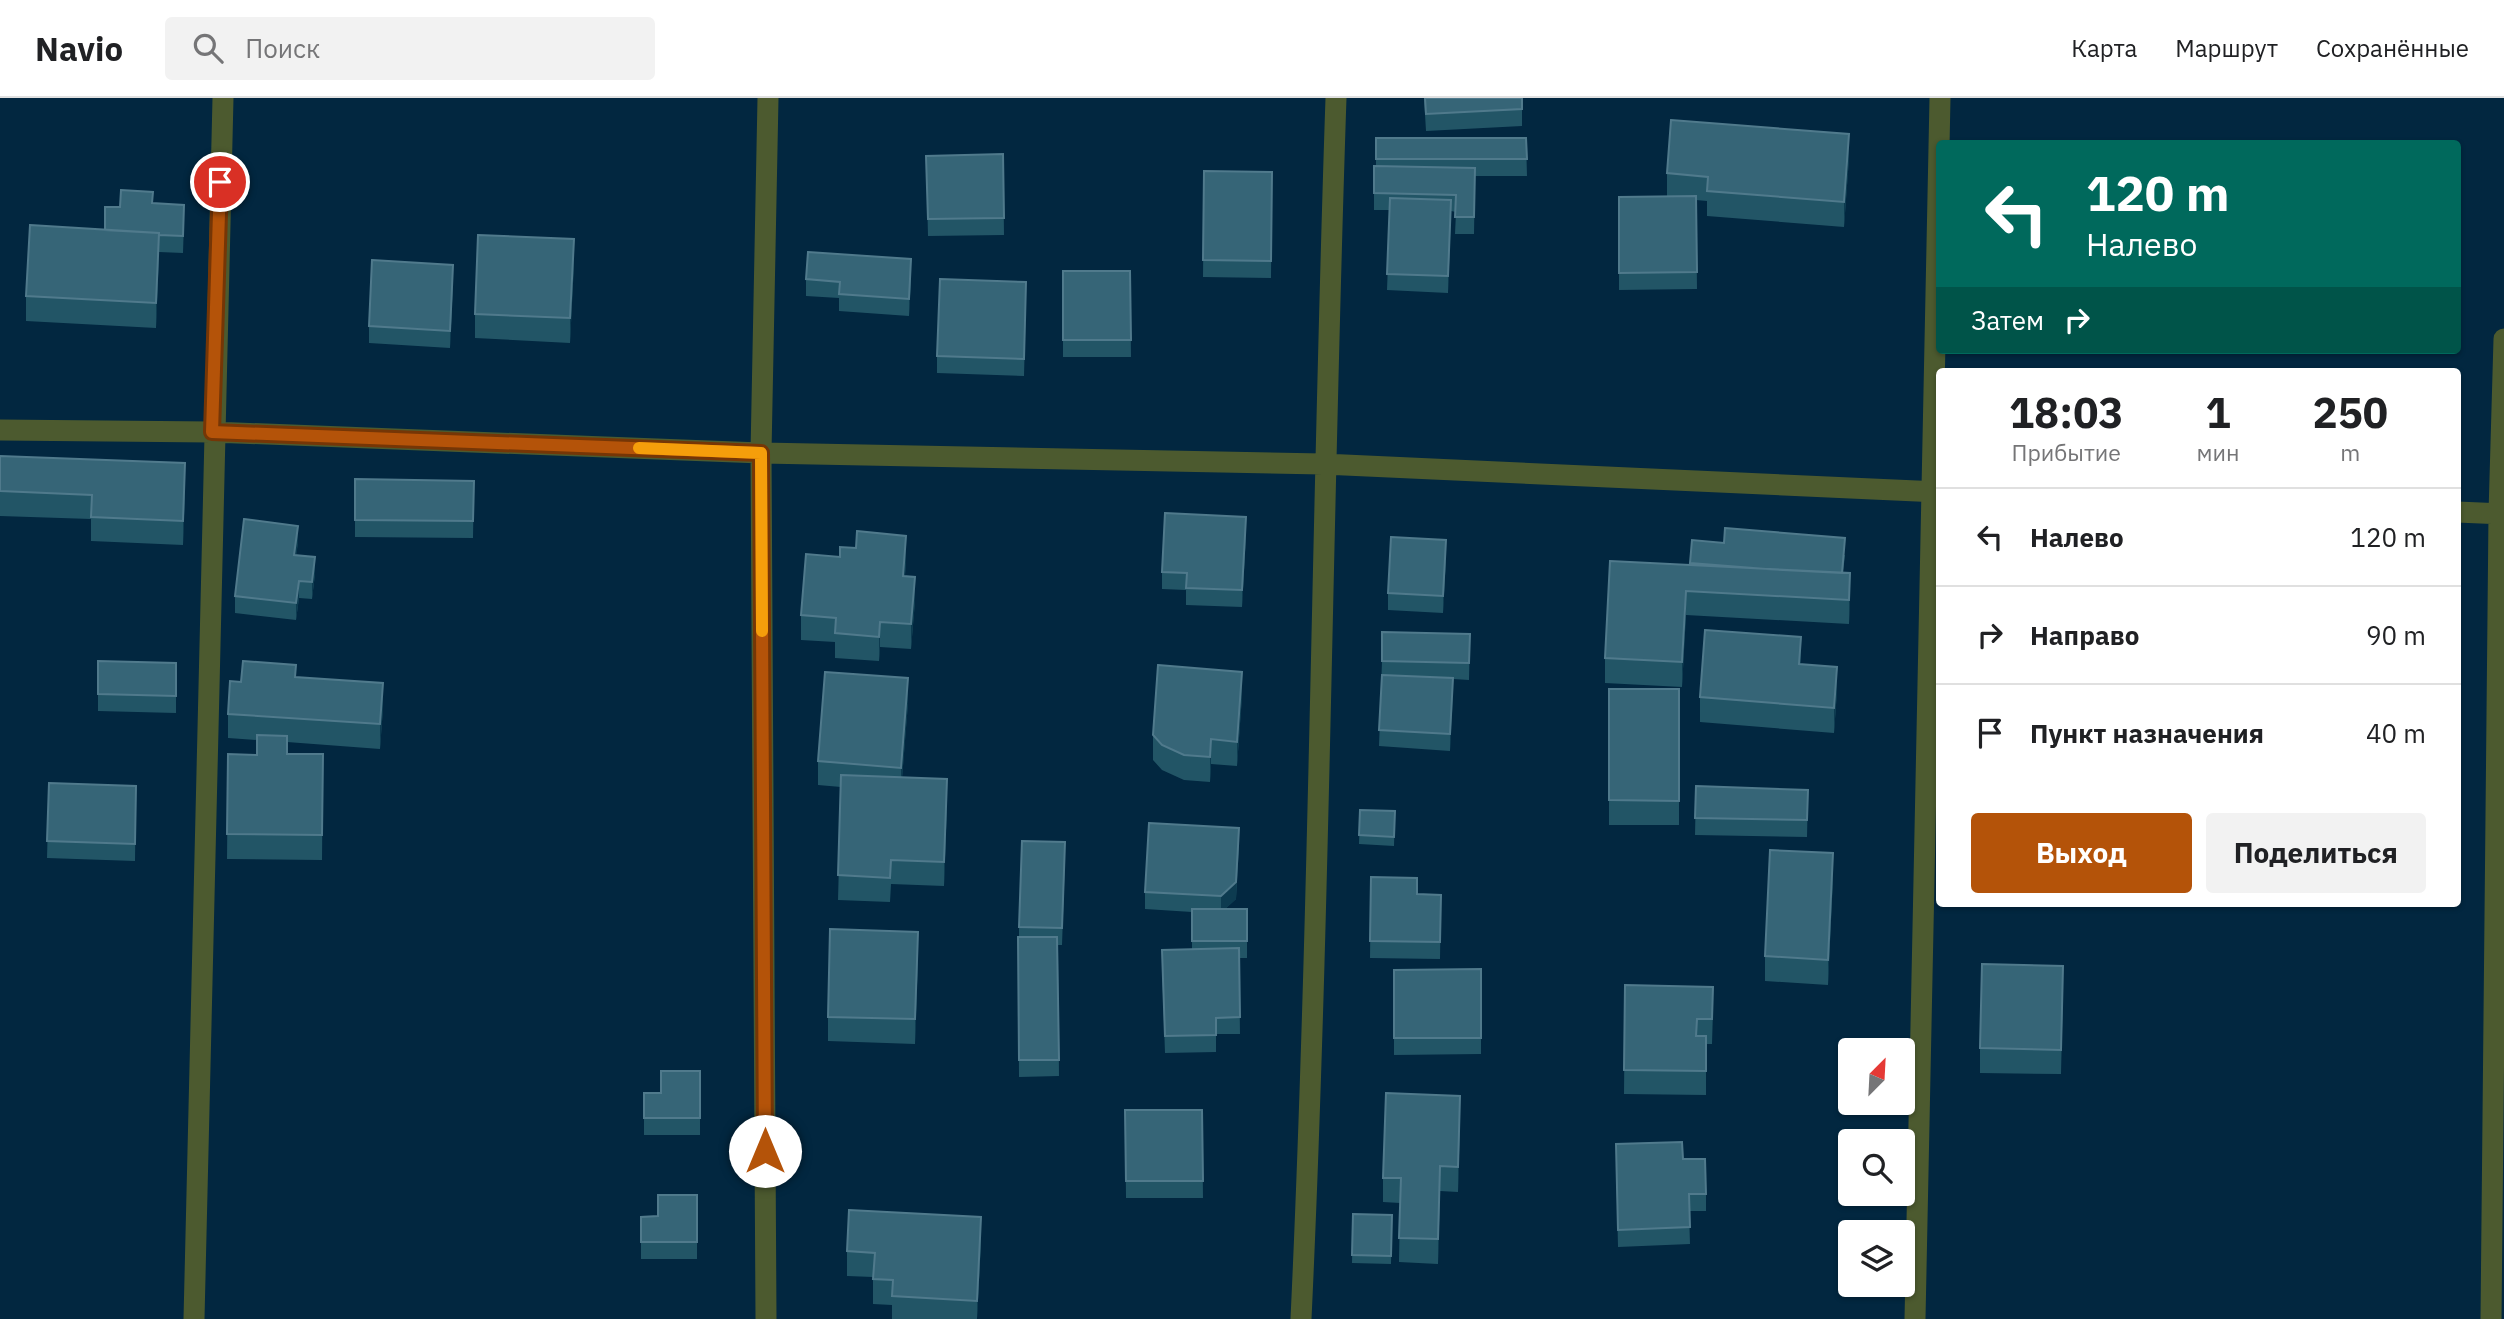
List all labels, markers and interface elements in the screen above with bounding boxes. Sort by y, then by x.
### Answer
search box [165,17,655,80]
text: Navio [35,27,123,70]
icon: search [189,29,227,67]
text: Поиск [245,31,320,65]
text: Карта [2071,32,2137,64]
text: Маршрут [2175,32,2278,64]
text: Сохранённые [2316,32,2469,64]
pin [190,152,250,212]
text: 120 m [2086,161,2230,224]
icon: arrive [201,163,239,201]
icon: left [1971,168,2062,259]
text: Налево [2086,223,2197,265]
icon: right [2058,301,2096,339]
text: Затем [1971,303,2044,337]
text: 18:03 [2009,385,2124,440]
text: 1 [2205,385,2231,440]
text: 250 [2312,385,2388,440]
text: Прибытие [2012,437,2121,467]
text: мин [2196,437,2240,467]
text: m [2340,437,2360,467]
icon: left [1971,518,2009,556]
text: Налево [2030,520,2124,554]
text: 120 m [2350,520,2426,554]
icon: right [1971,616,2009,654]
text: Направо [2030,618,2139,652]
text: 90 m [2366,618,2426,652]
icon: arrive [1971,714,2009,752]
text: Пункт назначения [2030,716,2264,750]
text: 40 m [2366,716,2426,750]
button: Выход [1971,813,2192,893]
button: Поделиться [2206,813,2426,893]
north arrow [1838,1038,1914,1115]
map controls [1838,1038,1915,1297]
position arrow [728,1114,802,1188]
button: search [1838,1129,1915,1206]
button: layers [1838,1220,1915,1297]

